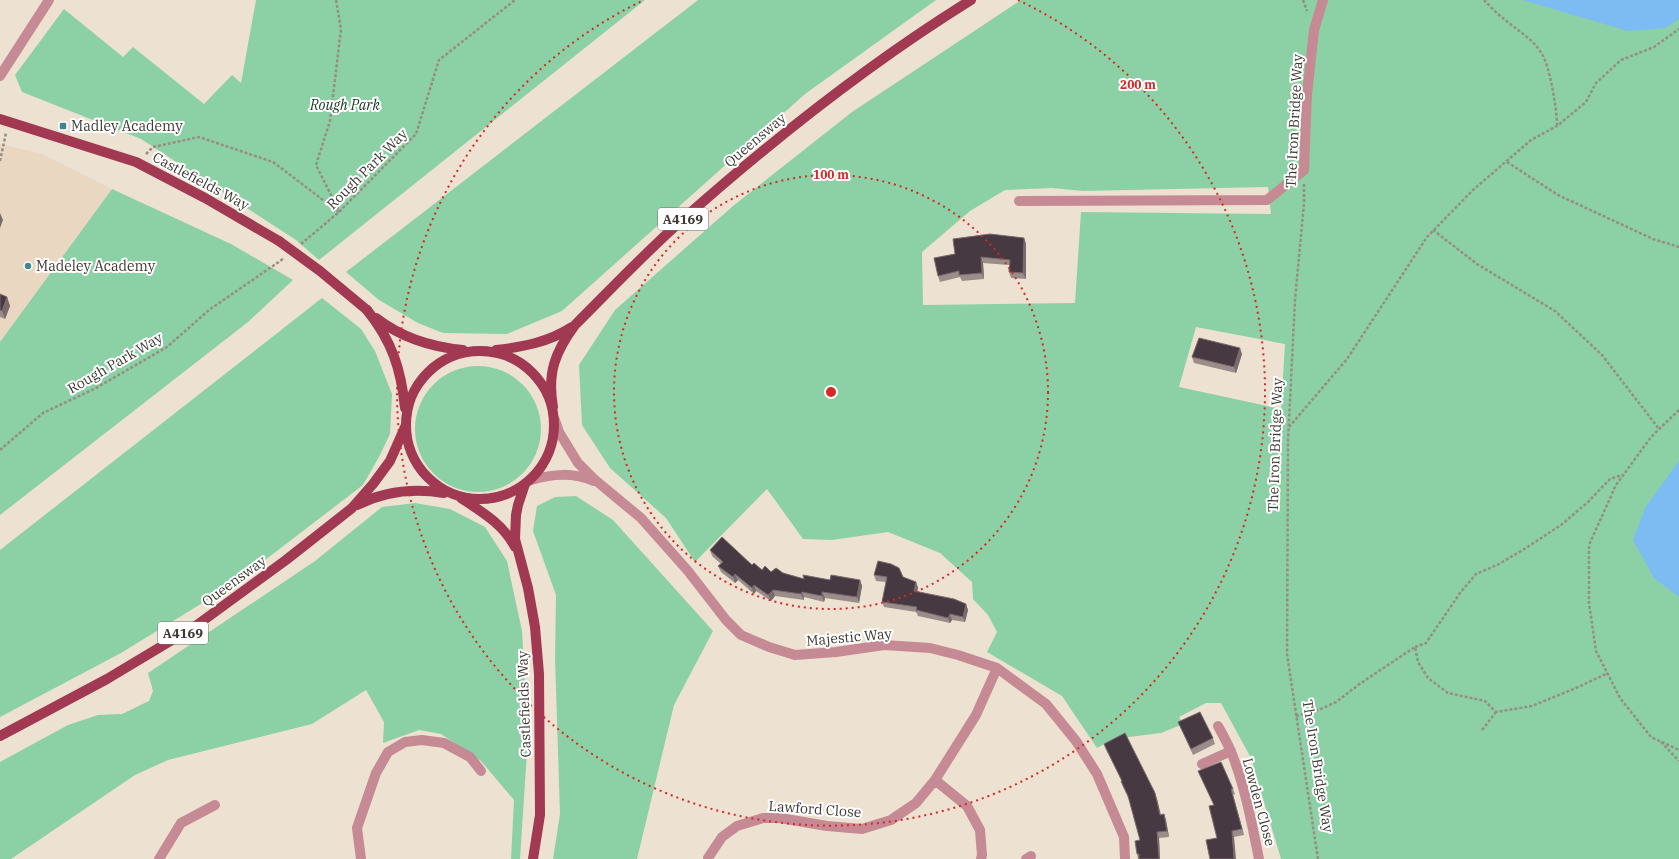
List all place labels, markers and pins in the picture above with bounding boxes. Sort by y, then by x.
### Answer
place label: Madley Academy [71,117,183,135]
marker: Madley Academy [58,121,68,131]
place label: Madeley Academy [36,257,156,275]
marker: Madeley Academy [23,261,33,271]
centre of rings [824,385,838,399]

